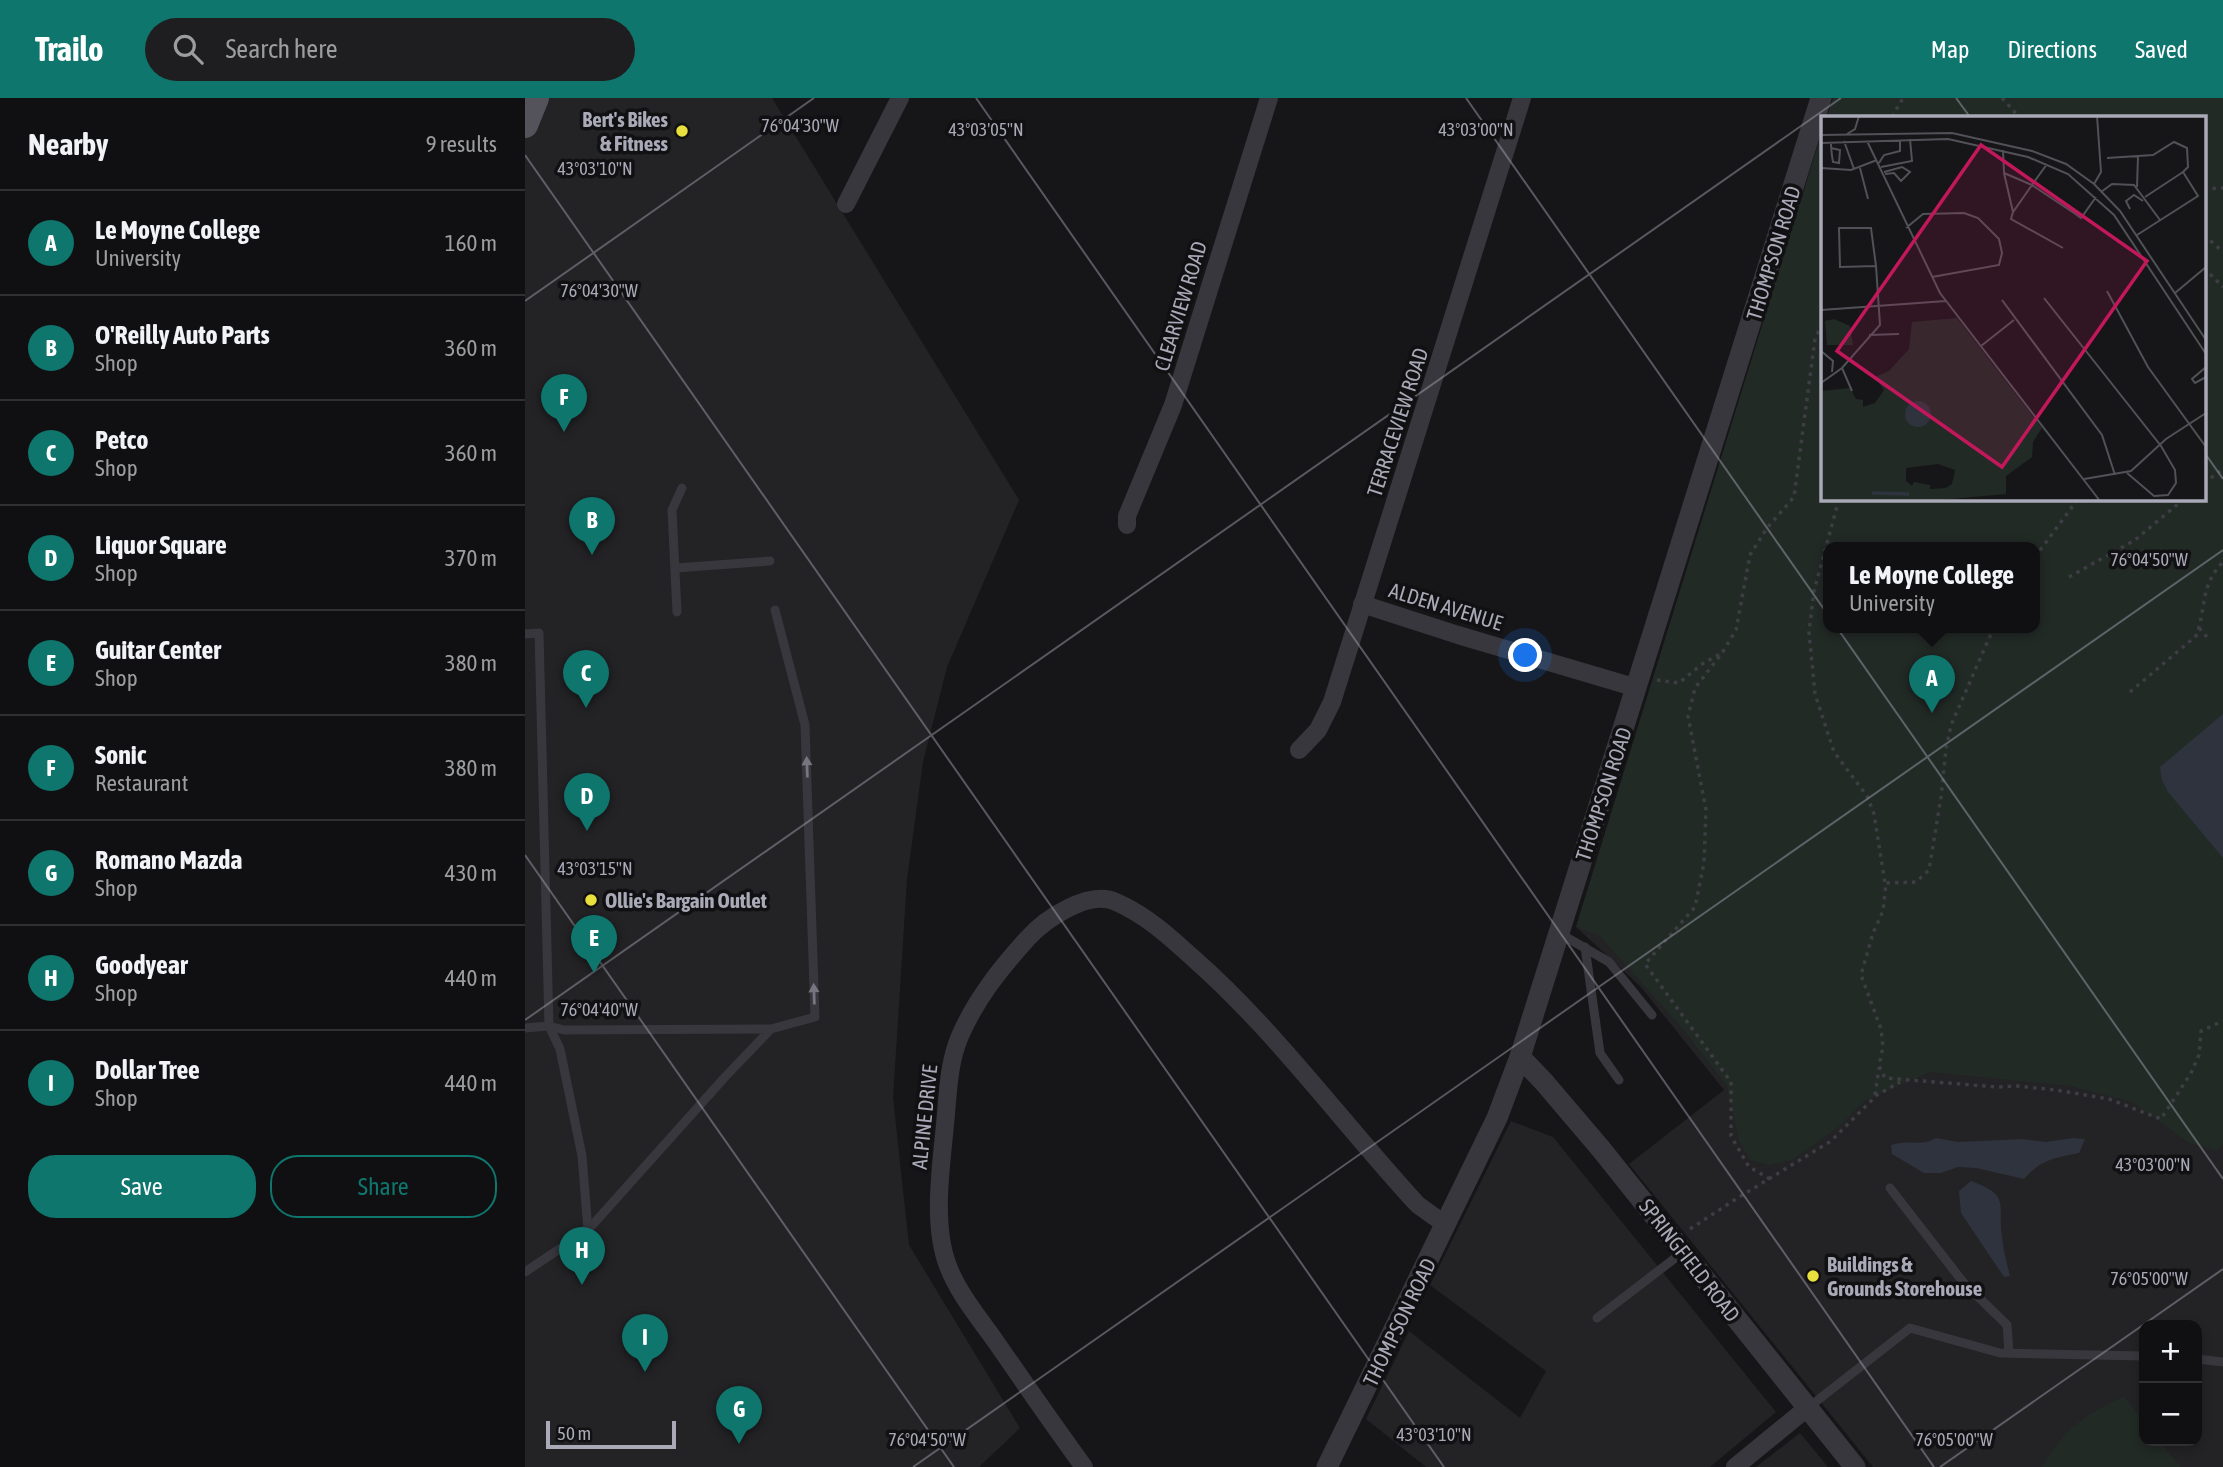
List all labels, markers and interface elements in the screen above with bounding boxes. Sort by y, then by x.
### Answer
search box [145,18,635,81]
text: Trailo [35,30,103,68]
icon: search [169,30,207,68]
text: Search here [225,34,338,64]
text: Map [1931,36,1969,63]
text: Directions [2007,36,2097,63]
text: Saved [2135,36,2188,63]
place label: Bert's Bikes & Fitness [582,107,669,155]
text: 76°04'30"W [761,115,839,136]
inset map [1821,116,2205,500]
text: 43°03'05"N [948,119,1024,140]
text: 43°03'00"N [1438,119,1514,140]
marker: Bert's Bikes & Fitness [674,123,690,139]
text: Nearby [28,127,108,161]
text: 9 results [426,131,497,157]
text: 43°03'10"N [557,158,633,179]
street label: THOMPSON ROAD [1741,183,1805,323]
text: Le Moyne College [95,215,260,245]
text: A [45,230,57,256]
text: 160 m [445,230,497,256]
street label: CLEARVIEW ROAD [1149,238,1211,374]
text: University [95,245,181,271]
text: 76°04'30"W [560,280,638,301]
text: O'Reilly Auto Parts [95,320,270,350]
text: B [46,335,56,361]
text: 360 m [445,335,497,361]
street label: TERRACEVIEW ROAD [1362,345,1432,499]
text: Shop [95,350,138,376]
pin: F [541,374,587,432]
text: Petco [95,425,148,455]
text: C [46,440,56,466]
text: 360 m [445,440,497,466]
text: Shop [95,455,138,481]
pin: B [569,497,615,555]
text: Liquor Square [95,530,227,560]
popup [1823,542,2040,633]
text: D [45,545,57,571]
text: 370 m [445,545,497,571]
text: 76°04'50"W [2110,549,2188,570]
text: Shop [95,560,138,586]
text: Le Moyne College [1849,560,2014,590]
street label: ALDEN AVENUE [1386,577,1506,635]
text: University [1849,590,1935,616]
text: Guitar Center [95,635,221,665]
your location [1508,638,1542,672]
text: E [46,650,56,676]
text: 380 m [445,650,497,676]
pin: C [563,650,609,708]
pin: A [1909,655,1955,713]
text: Shop [95,665,138,691]
street label: THOMPSON ROAD [1570,724,1636,864]
text: Sonic [95,740,146,770]
text: F [46,755,56,781]
text: 380 m [445,755,497,781]
one-way arrow [801,756,812,778]
text: Restaurant [95,770,188,796]
pin: D [564,773,610,831]
text: Romano Mazda [95,845,242,875]
text: 43°03'15"N [557,858,633,879]
text: G [45,860,57,886]
text: 430 m [445,860,497,886]
text: Shop [95,875,138,901]
place label: Ollie's Bargain Outlet [605,888,767,912]
marker: Ollie's Bargain Outlet [583,892,599,908]
pin: E [571,915,617,973]
text: Goodyear [95,950,188,980]
text: H [44,965,58,991]
text: 440 m [445,965,497,991]
text: Shop [95,980,138,1006]
one-way arrow [809,983,820,1005]
text: 76°04'40"W [560,999,638,1020]
text: Dollar Tree [95,1055,200,1085]
street label: ALPINE DRIVE [907,1063,941,1171]
text: I [48,1070,54,1096]
text: 440 m [445,1070,497,1096]
text: Shop [95,1085,138,1111]
text: 43°03'00"N [2115,1154,2191,1175]
button: Save [28,1155,256,1218]
button: Share [270,1155,497,1218]
street label: SPRINGFIELD ROAD [1635,1194,1745,1326]
pin: H [559,1227,605,1285]
place label: Buildings & Grounds Storehouse [1827,1252,1982,1300]
street label: THOMPSON ROAD [1358,1254,1440,1390]
marker: Buildings & Grounds Storehouse [1805,1268,1821,1284]
text: 76°05'00"W [2110,1268,2188,1289]
pin: I [622,1314,668,1372]
map controls [2139,1320,2202,1446]
button: + [2139,1320,2202,1383]
button: − [2139,1383,2202,1446]
pin: G [716,1386,762,1444]
scale bar [546,1418,675,1450]
text: 50 m [557,1422,591,1444]
text: 43°03'10"N [1396,1424,1472,1445]
text: 76°04'50"W [888,1429,966,1450]
text: 76°05'00"W [1915,1429,1993,1450]

